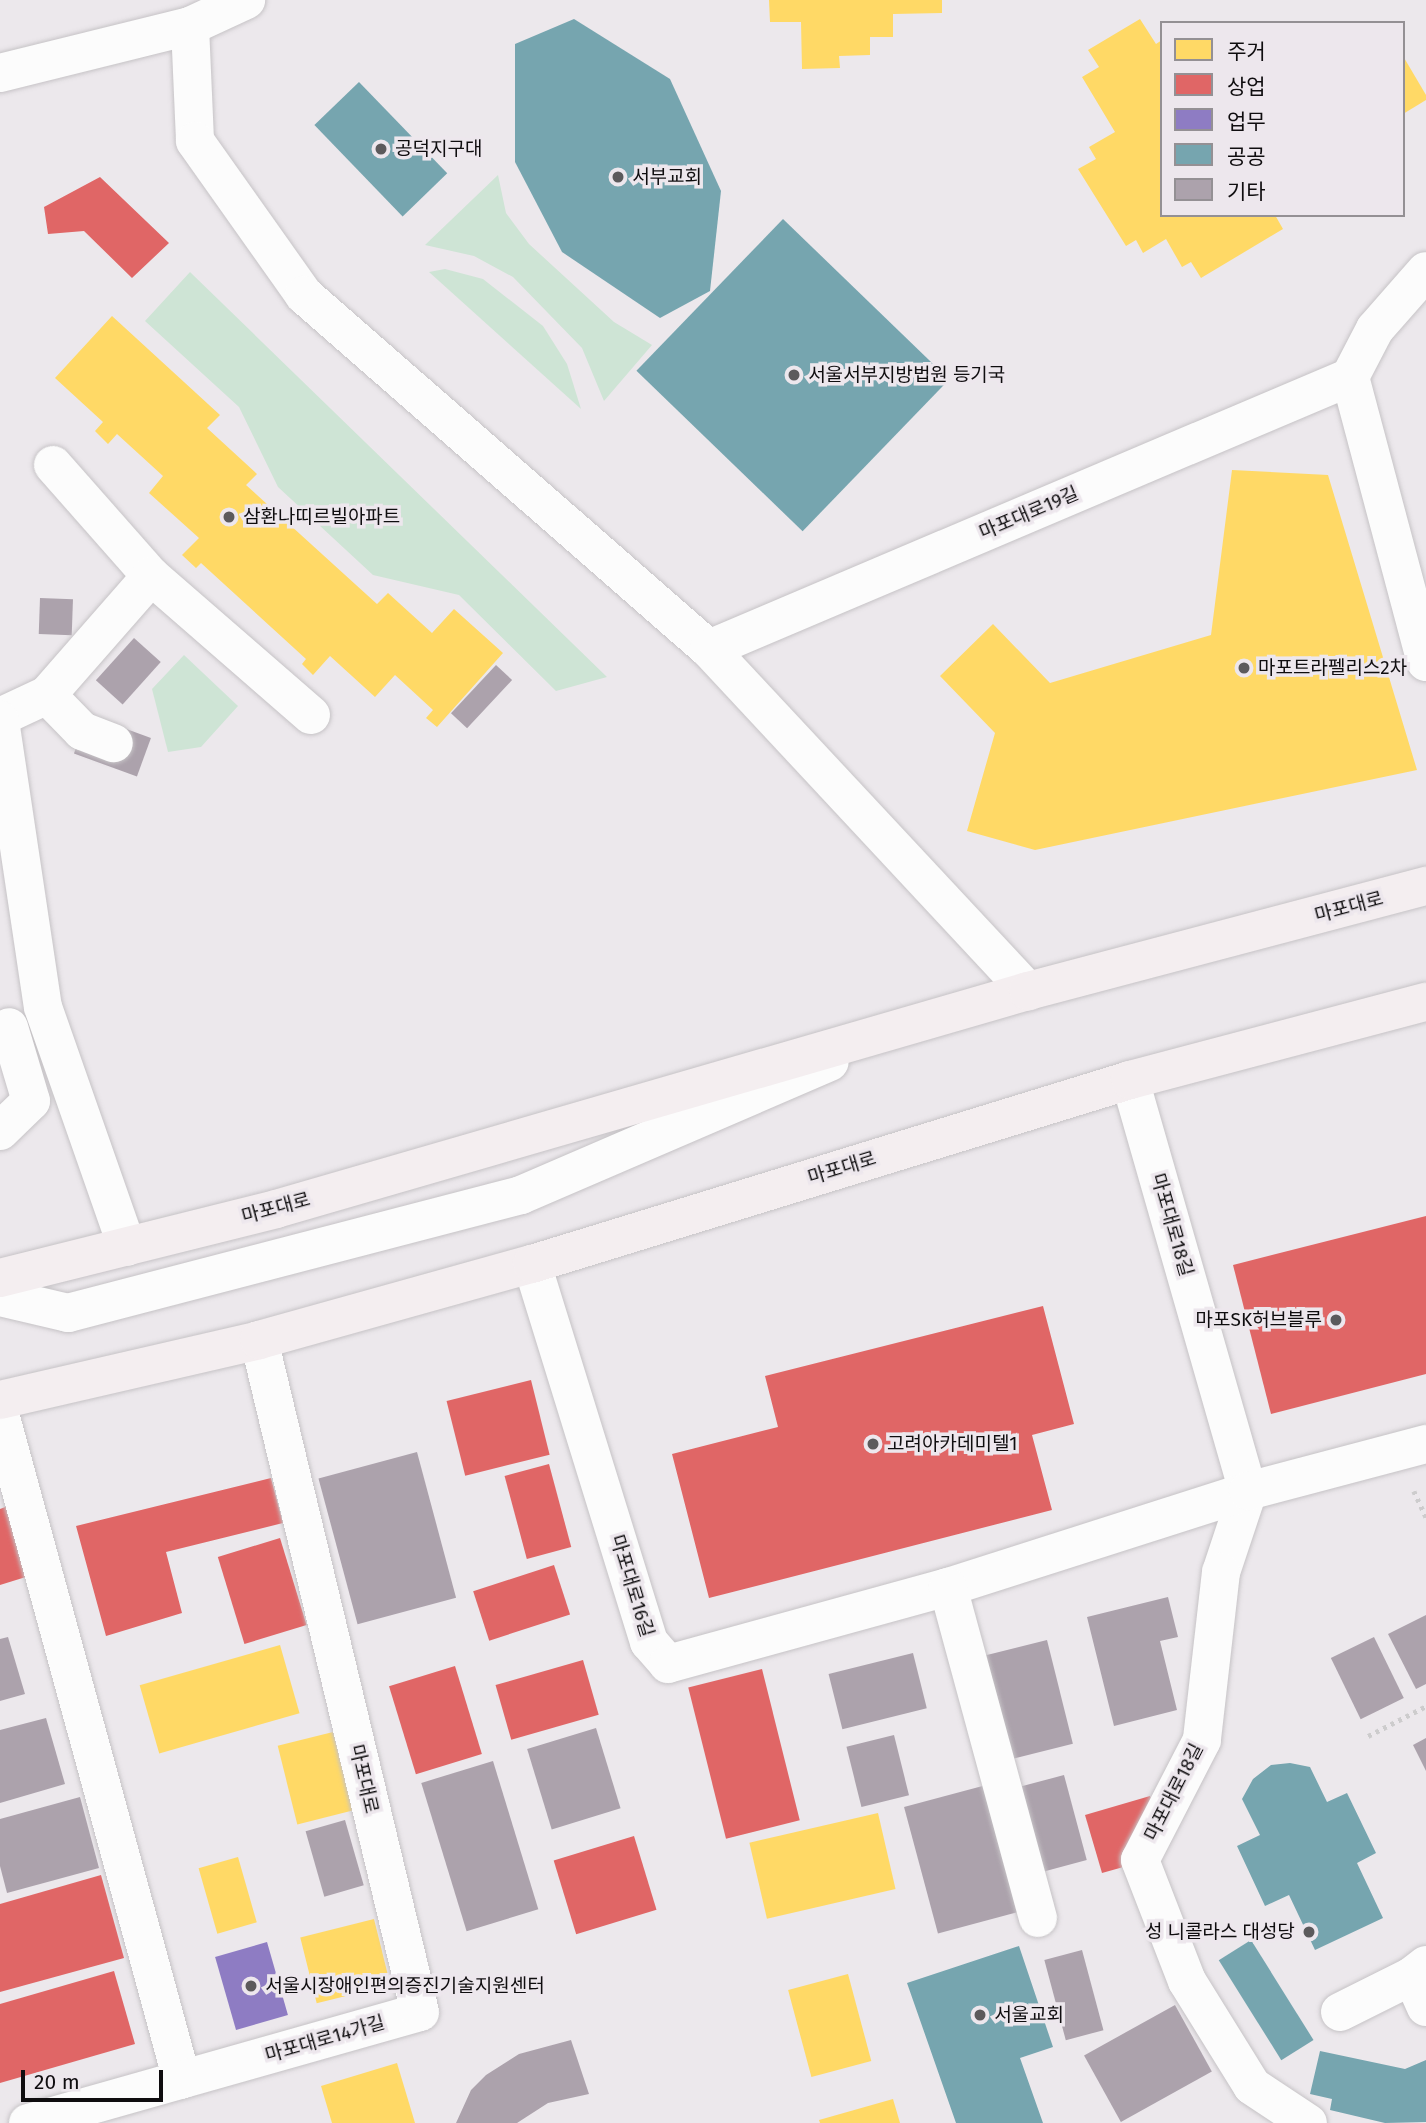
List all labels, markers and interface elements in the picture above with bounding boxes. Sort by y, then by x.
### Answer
legend [1160,21,1405,217]
text: 주거 [1227,39,1266,65]
text: 상업 [1227,74,1266,100]
text: 업무 [1227,109,1266,135]
place label: 공덕지구대 [395,138,482,160]
marker: 공덕지구대 [373,141,389,157]
text: 공공 [1227,144,1266,170]
place label: 서부교회 [632,166,702,188]
marker: 서부교회 [610,169,626,185]
text: 기타 [1227,179,1266,205]
place label: 서울서부지방법원 등기국 [808,364,1005,386]
marker: 서울서부지방법원 등기국 [786,367,802,383]
street label: 마포대로19길 [976,482,1082,544]
place label: 삼환나띠르빌아파트 [243,506,400,528]
marker: 삼환나띠르빌아파트 [221,509,237,525]
place label: 마포트라펠리스2차 [1258,657,1407,679]
marker: 마포트라펠리스2차 [1236,660,1252,676]
street label: 마포대로 [1312,887,1386,927]
street label: 마포대로 [805,1147,879,1189]
street label: 마포대로18길 [1146,1171,1198,1279]
street label: 마포대로 [239,1188,313,1228]
place label: 마포SK허브블루 [1196,1309,1322,1331]
marker: 마포SK허브블루 [1328,1312,1344,1328]
place label: 고려아카데미텔1 [887,1433,1018,1455]
marker: 고려아카데미텔1 [865,1436,881,1452]
street label: 마포대로16길 [606,1532,658,1640]
street label: 마포대로18길 [1140,1740,1208,1844]
street label: 마포대로 [345,1742,383,1816]
place label: 성 니콜라스 대성당 [1145,1921,1295,1943]
marker: 성 니콜라스 대성당 [1301,1924,1317,1940]
place label: 서울시장애인편의증진기술지원센터 [265,1975,545,1997]
marker: 서울시장애인편의증진기술지원센터 [243,1978,259,1994]
place label: 서울교회 [994,2004,1064,2026]
marker: 서울교회 [972,2007,988,2023]
street label: 마포대로14가길 [263,2011,387,2067]
scale bar [24,2056,166,2100]
text: 20 m [34,2069,80,2095]

